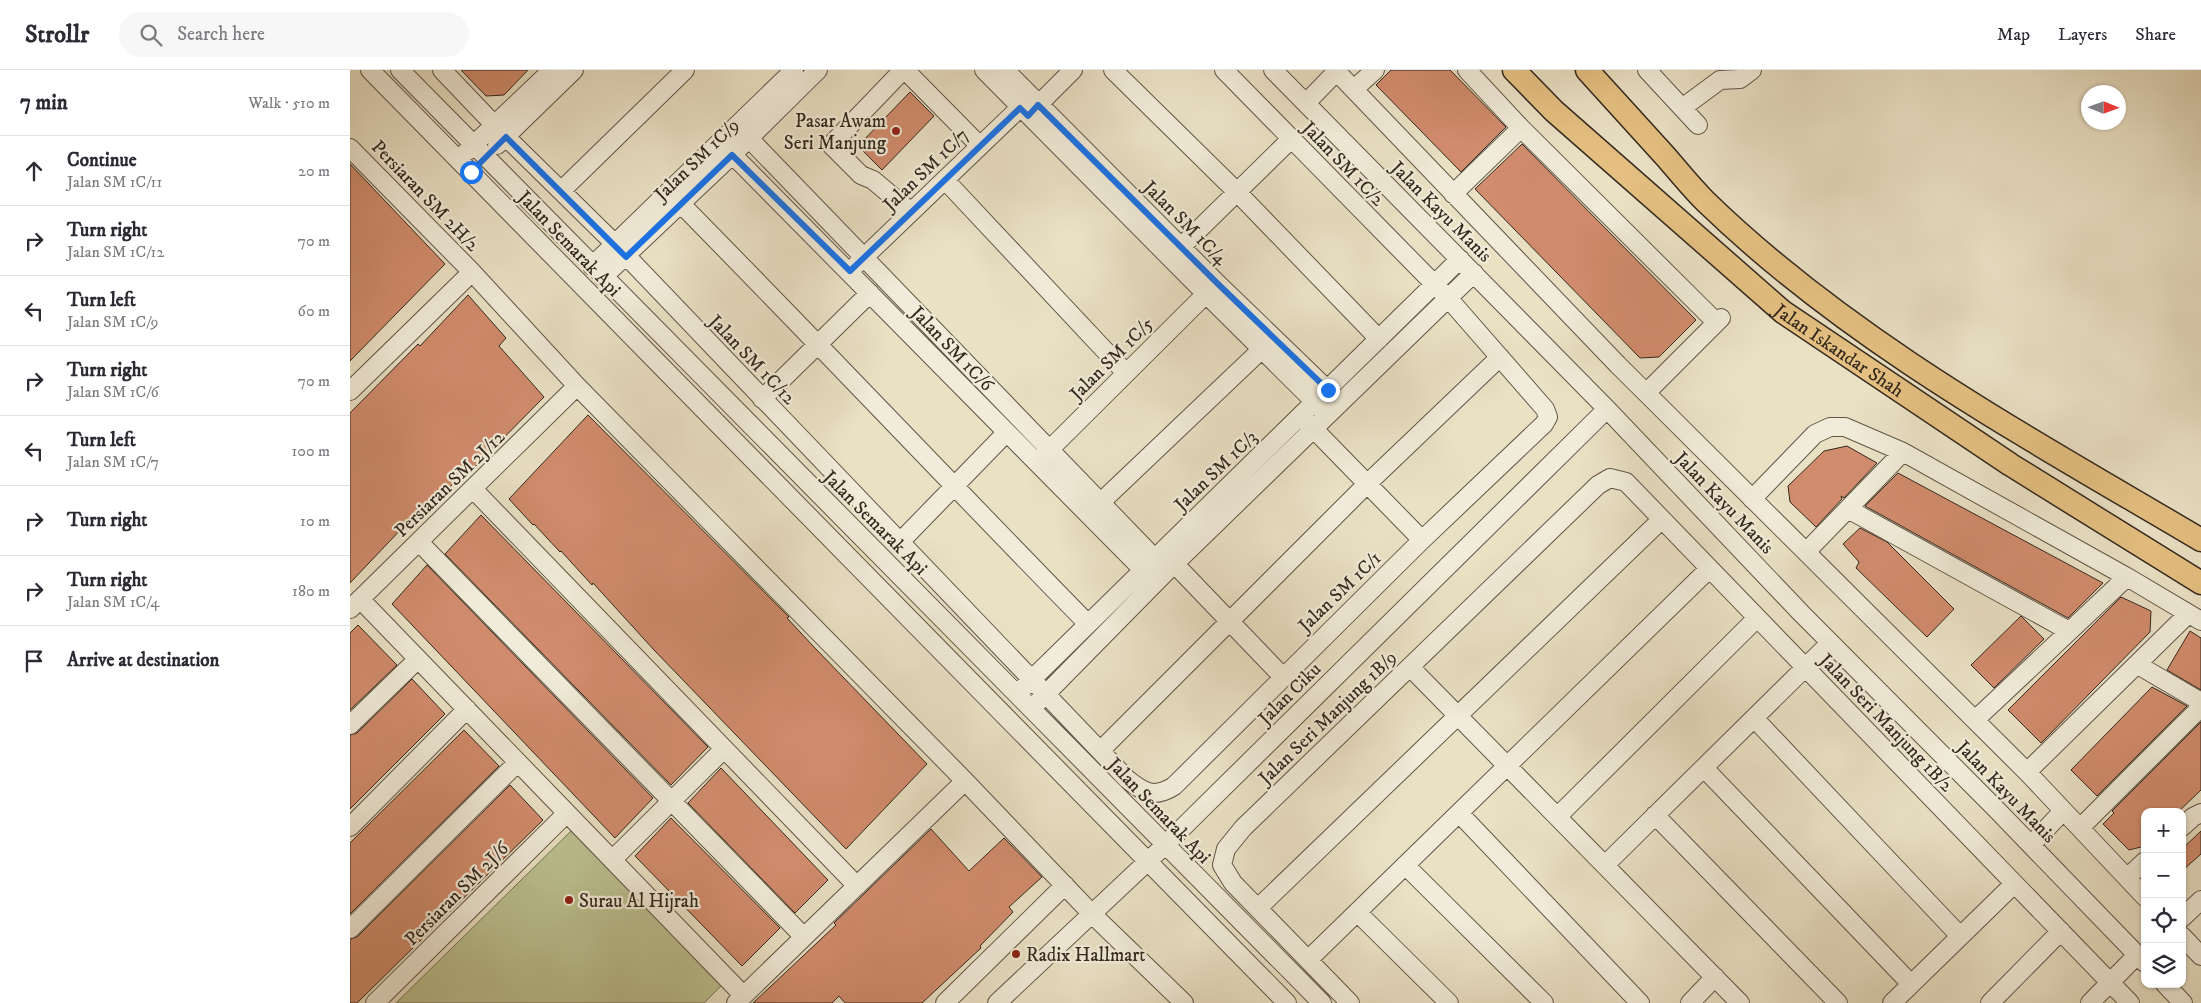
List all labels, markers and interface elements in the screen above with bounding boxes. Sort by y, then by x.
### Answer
search box [119,12,469,57]
text: Strollr [25,20,89,50]
icon: search [137,21,165,49]
text: Search here [177,23,265,46]
text: Map [1997,24,2030,46]
text: Layers [2058,24,2107,46]
text: Share [2135,24,2176,46]
north arrow [2081,85,2126,130]
text: 7 min [20,90,68,116]
text: Walk · 510 m [248,93,330,113]
place label: Pasar Awam Seri Manjung [784,110,887,155]
street label: Jalan SM 1C/9 [649,114,744,207]
street label: Jalan SM 1C/2 [1296,116,1389,212]
street label: Jalan SM 1C/7 [877,124,973,218]
marker: Pasar Awam Seri Manjung [890,125,902,137]
street label: Persiaran SM 2H/2 [366,136,484,257]
text: Continue [67,149,137,172]
street label: Jalan Kayu Manis [1384,155,1496,267]
icon: ahead [20,157,48,185]
text: 20 m [298,161,330,181]
route start [460,161,483,184]
text: Jalan SM 1C/11 [67,172,162,192]
street label: Jalan SM 1C/4 [1137,175,1233,271]
street label: Jalan Semarak Api [511,185,625,302]
text: Turn right [67,219,147,242]
icon: right [20,227,48,255]
text: 70 m [298,231,330,251]
text: Jalan SM 1C/12 [67,242,164,262]
text: Turn left [67,289,136,312]
icon: left [20,297,48,325]
street label: Jalan Iskandar Shah [1767,298,1908,403]
street label: Jalan SM 1C/6 [904,300,999,397]
text: 60 m [298,301,330,321]
street label: Jalan SM 1C/12 [702,309,801,410]
text: Jalan SM 1C/9 [67,312,159,332]
street label: Jalan SM 1C/5 [1064,312,1159,407]
text: Turn right [67,359,147,382]
icon: right [20,367,48,395]
text: 70 m [298,371,330,391]
route end [1317,379,1340,402]
text: Jalan SM 1C/6 [67,382,159,402]
street label: Persiaran SM 2J/12 [390,425,510,542]
street label: Jalan SM 1C/3 [1168,426,1262,518]
text: Turn left [67,429,136,452]
icon: left [20,437,48,465]
text: 100 m [292,441,330,461]
street label: Jalan Kayu Manis [1668,446,1778,559]
text: Jalan SM 1C/7 [67,452,159,472]
street label: Jalan Semarak Api [816,465,932,580]
icon: right [20,507,48,535]
text: Turn right [67,509,147,532]
text: 10 m [300,511,330,531]
street label: Jalan SM 1C/1 [1292,547,1386,639]
text: Turn right [67,569,147,592]
icon: right [20,577,48,605]
text: 180 m [292,581,330,601]
text: Jalan SM 1C/4 [67,592,159,612]
street label: Jalan Seri Manjung 1B/9 [1253,646,1402,791]
icon: arrive [20,647,48,675]
street label: Jalan Seri Manjung 1B/2 [1813,648,1958,797]
text: Arrive at destination [67,649,219,672]
street label: Jalan Ciku [1253,658,1326,732]
street label: Jalan Kayu Manis [1950,735,2060,848]
street label: Jalan Semarak Api [1101,752,1215,869]
map controls [2141,808,2186,988]
button: + [2141,808,2186,853]
street label: Persiaran SM 2J/6 [400,836,515,951]
button: − [2141,853,2186,898]
place label: Surau Al Hijrah [579,890,699,913]
marker: Surau Al Hijrah [563,894,575,906]
button: locate [2141,898,2186,943]
button: layers [2141,943,2186,988]
place label: Radix Hallmart [1026,944,1145,967]
marker: Radix Hallmart [1010,948,1022,960]

